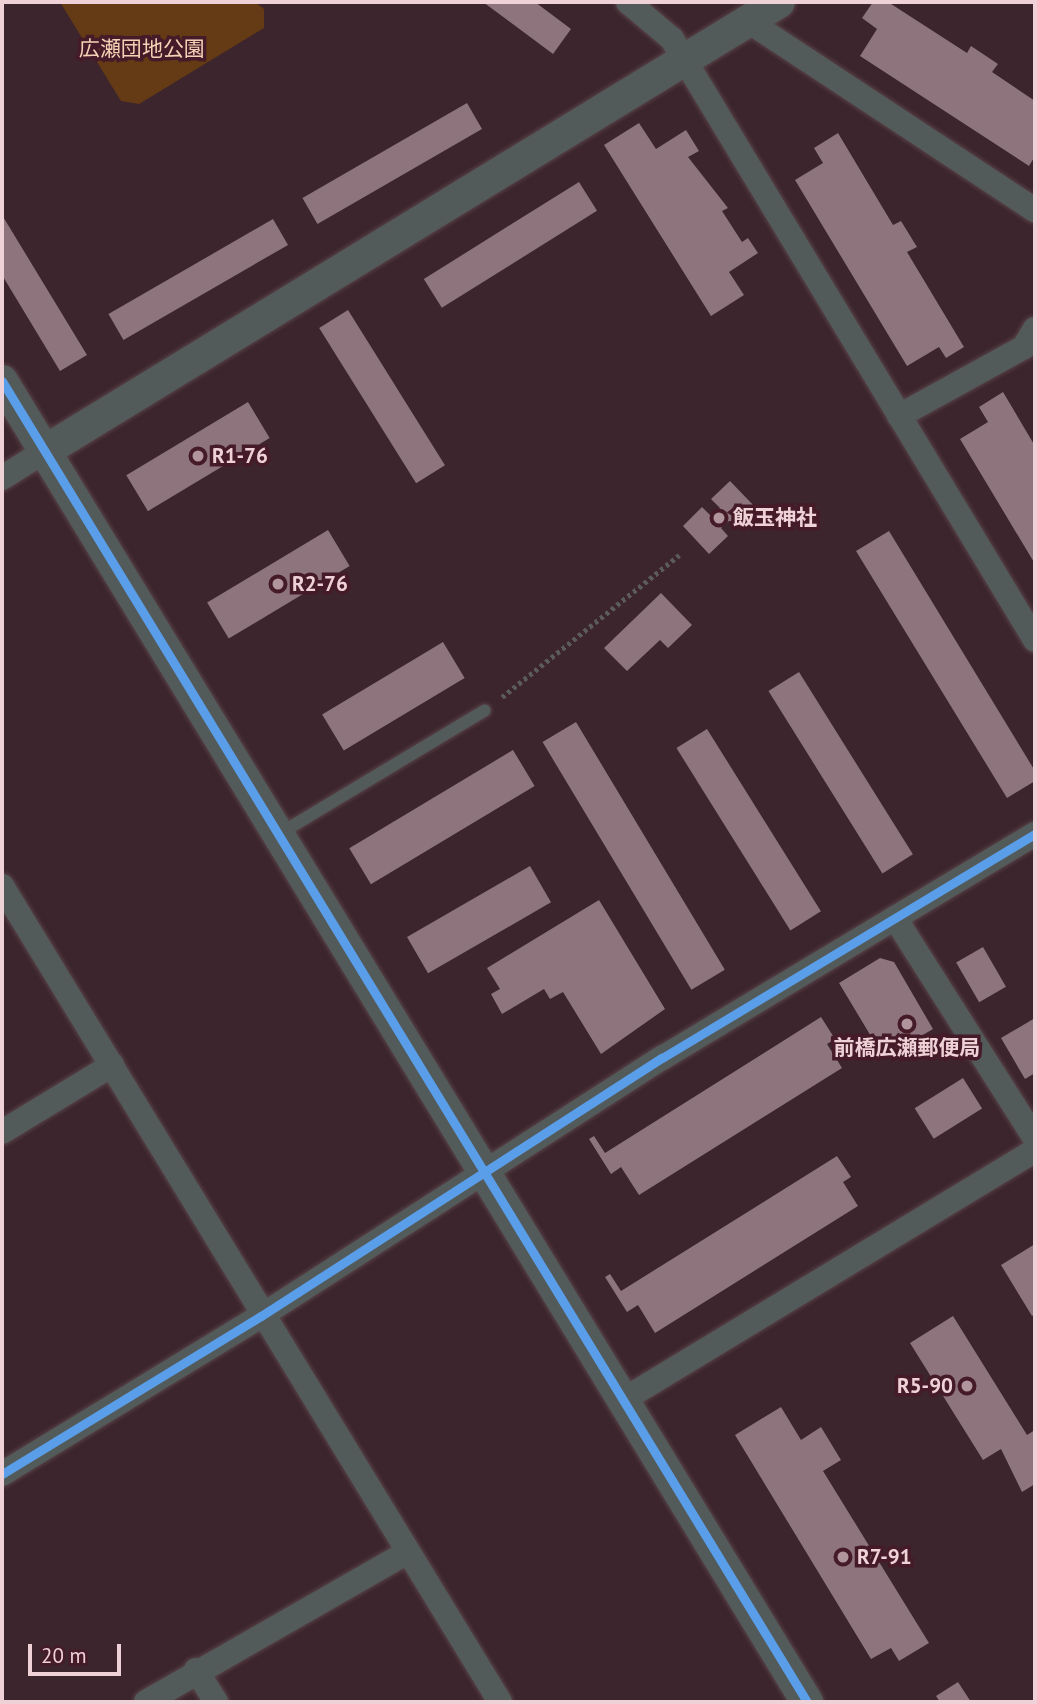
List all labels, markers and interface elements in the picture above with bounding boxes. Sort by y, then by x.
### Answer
park label: 広瀬団地公園 [79,36,205,62]
place label: R1-76 [212,443,268,469]
marker: R1-76 [190,448,206,464]
place label: 飯玉神社 [733,505,817,531]
marker: 飯玉神社 [711,510,727,526]
place label: R2-76 [292,571,348,597]
marker: R2-76 [270,576,286,592]
marker: 前橋広瀬郵便局 [899,1016,915,1032]
place label: 前橋広瀬郵便局 [834,1035,980,1061]
place label: R5-90 [897,1373,953,1399]
marker: R5-90 [959,1378,975,1394]
place label: R7-91 [857,1544,912,1570]
marker: R7-91 [835,1549,851,1565]
scale bar [32,1630,124,1674]
text: 20 m [41,1642,87,1669]

